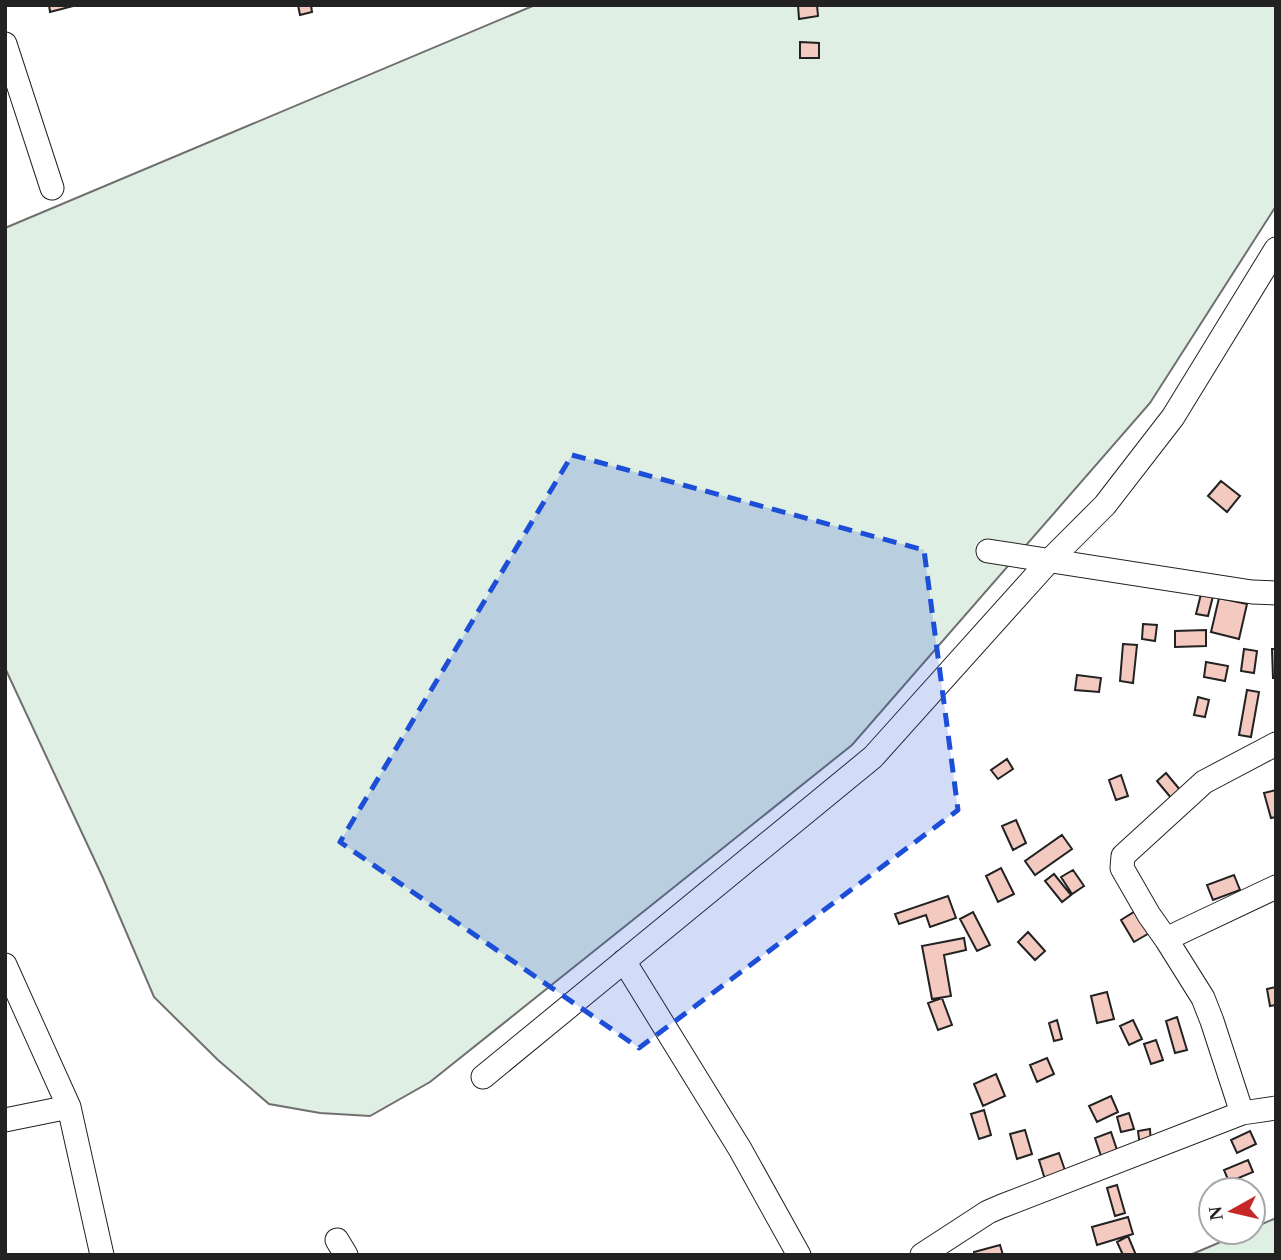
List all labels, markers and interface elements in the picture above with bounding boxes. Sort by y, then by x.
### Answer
north arrow [1197,1176,1267,1246]
text: N [1204,1205,1227,1222]

